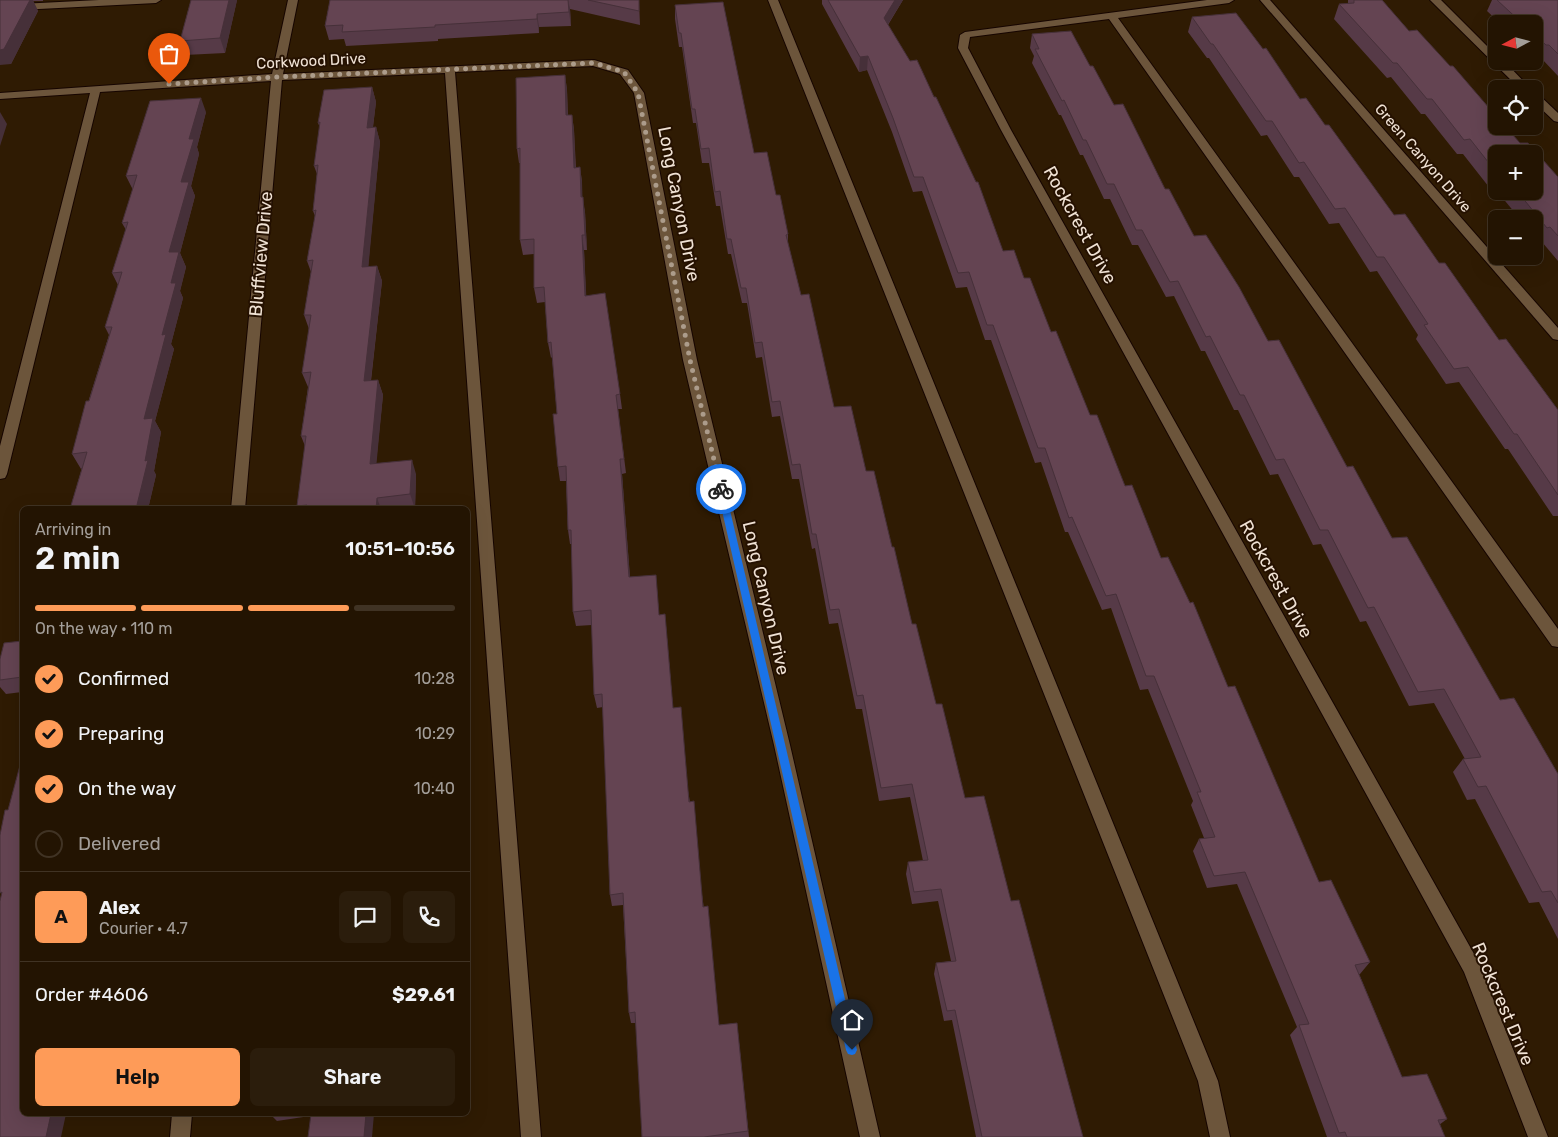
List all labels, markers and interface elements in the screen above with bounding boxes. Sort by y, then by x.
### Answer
north arrow [1488,15,1542,70]
map controls [1488,15,1543,265]
pin [148,33,190,84]
icon: bag [155,40,183,68]
street label: Corkwood Drive [256,49,366,73]
button: locate [1488,80,1543,135]
street label: Green Canyon Drive [1371,100,1475,216]
street label: Long Canyon Drive [653,125,705,283]
button: + [1488,145,1543,200]
street label: Rockcrest Drive [1039,162,1121,288]
street label: Bluffview Drive [245,190,277,318]
button: − [1488,210,1543,265]
courier [696,464,746,514]
icon: bike [707,475,735,503]
street label: Rockcrest Drive [1235,516,1317,642]
street label: Long Canyon Drive [738,519,794,677]
text: Arriving in [35,520,111,539]
text: 10:51–10:56 [345,537,455,560]
text: 2 min [35,539,120,577]
text: On the way · 110 m [35,619,172,638]
icon: check [35,665,63,693]
text: Confirmed [78,667,169,690]
text: 10:28 [414,669,455,688]
icon: check [35,720,63,748]
text: Preparing [78,722,164,745]
text: 10:29 [415,724,455,743]
icon: check [35,775,63,803]
text: On the way [78,777,176,800]
text: 10:40 [414,779,455,798]
text: Delivered [78,832,161,855]
button: chat [339,891,391,943]
button: phone [403,891,455,943]
text: Alex [99,896,140,919]
text: A [54,905,68,928]
text: Courier · 4.7 [99,919,188,938]
street label: Rockcrest Drive [1467,939,1539,1069]
text: Order #4606 [35,983,148,1006]
text: $29.61 [392,983,455,1006]
pin [831,999,873,1050]
icon: home [838,1006,866,1034]
button: Help [35,1048,240,1106]
button: Share [250,1048,455,1106]

